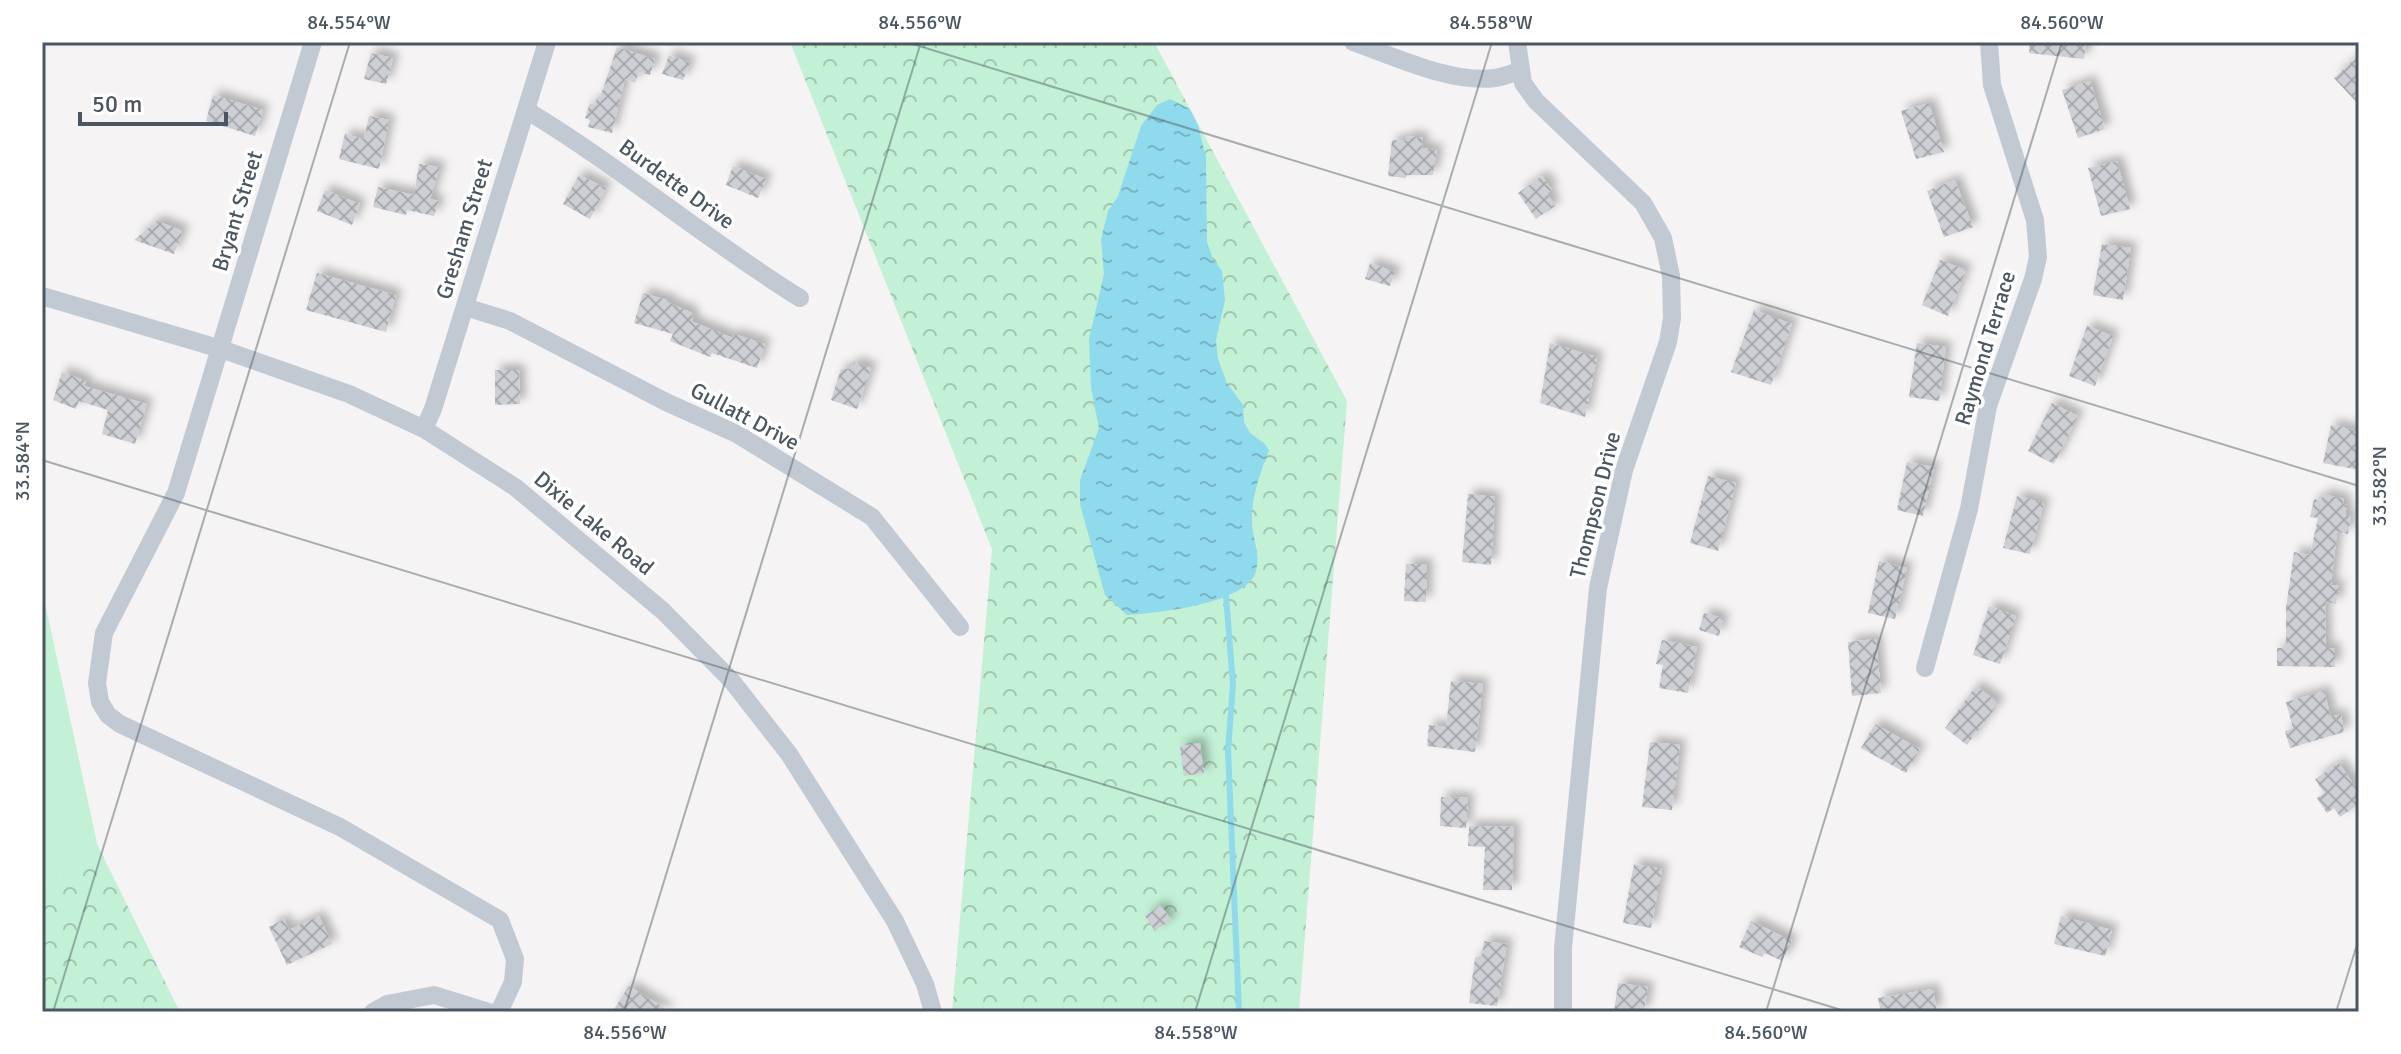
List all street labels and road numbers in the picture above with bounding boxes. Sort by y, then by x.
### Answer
street label: Burdette Drive [614,133,740,235]
street label: Bryant Street [206,147,268,275]
street label: Gresham Street [430,155,498,302]
street label: Raymond Terrace [1949,268,2021,428]
street label: Gullatt Drive [686,376,804,456]
street label: Thompson Drive [1564,429,1626,581]
street label: Dixie Lake Road [529,465,659,581]

